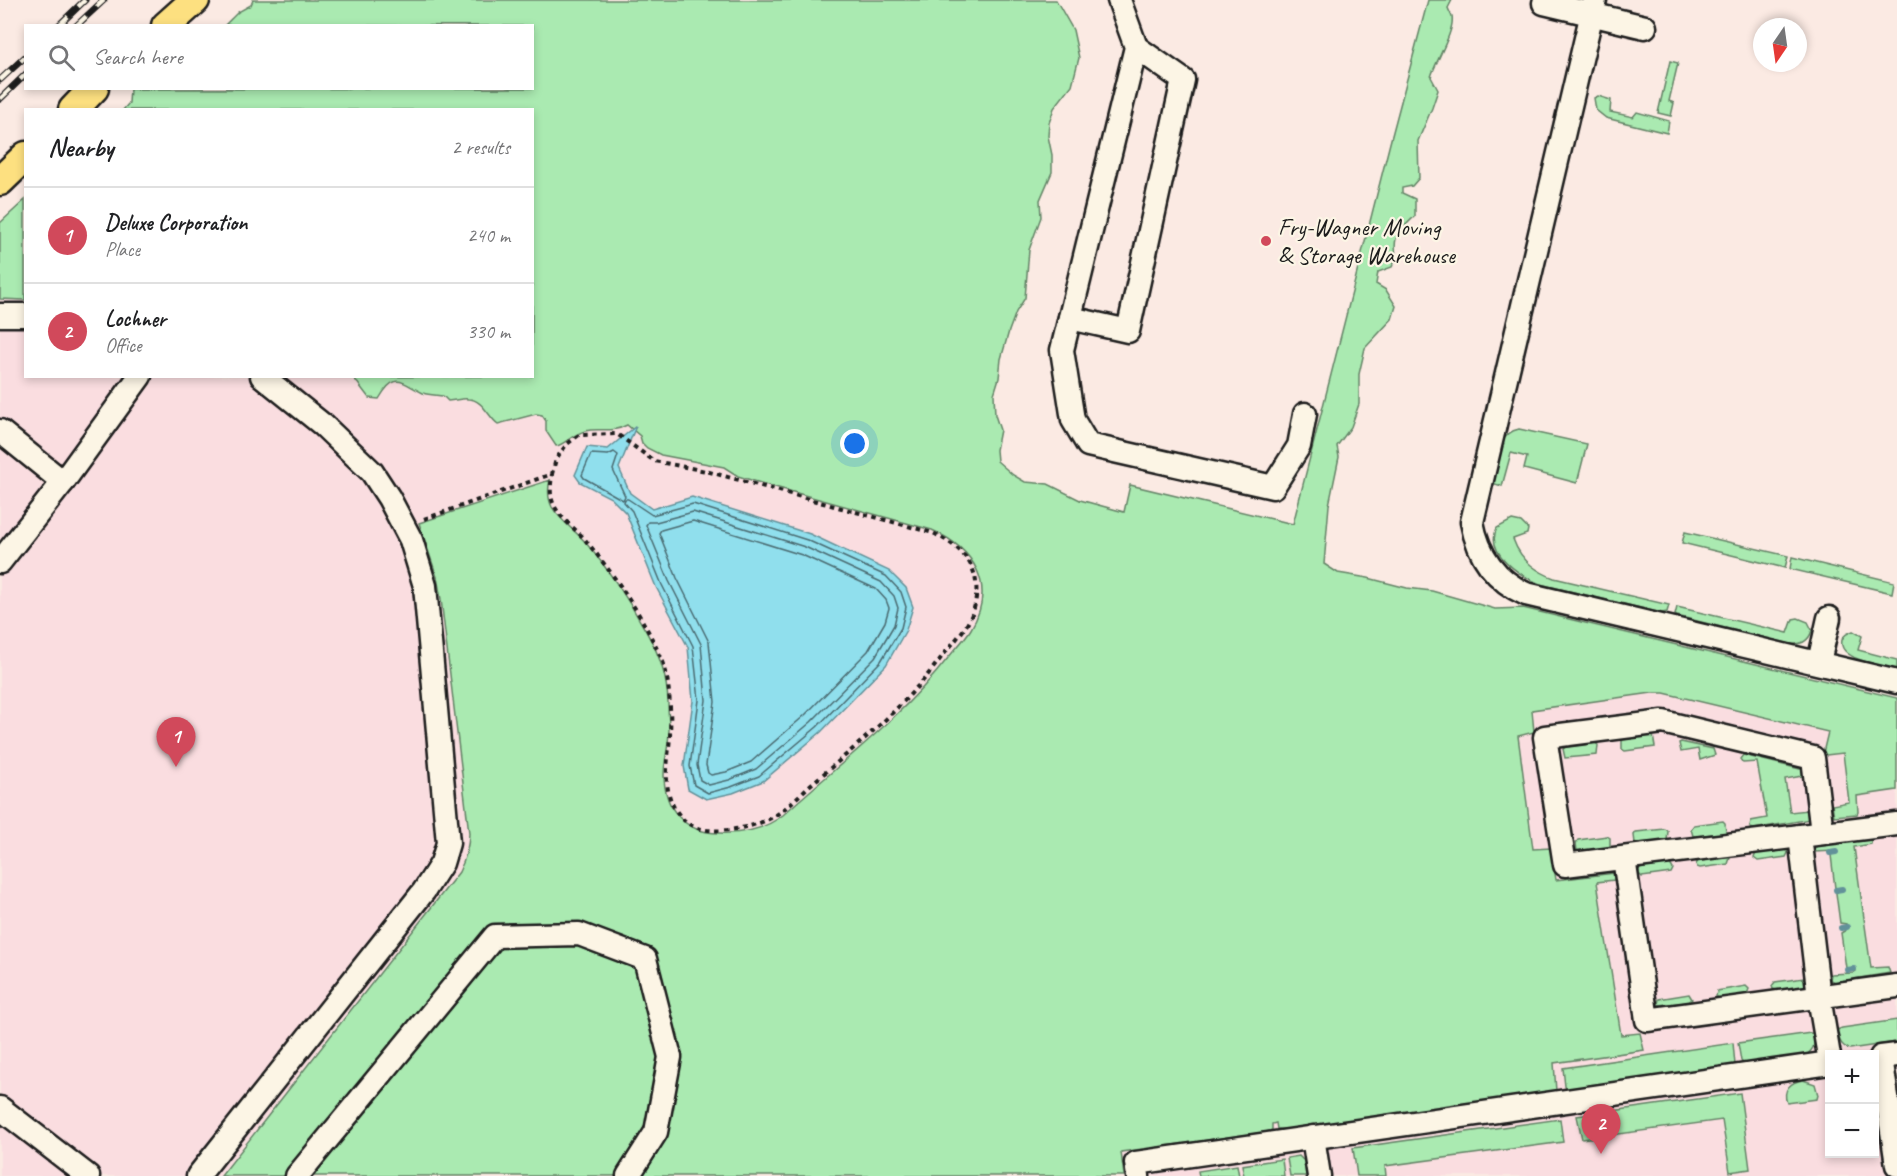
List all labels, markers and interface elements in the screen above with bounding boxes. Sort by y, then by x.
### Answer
north arrow [1753,18,1807,72]
search box [24,24,534,90]
icon: search [45,41,78,74]
text: Search here [93,43,183,71]
text: Nearby [48,131,113,164]
text: 2 results [451,135,510,160]
text: Deluxe Corporation [105,209,247,237]
place label: Fry-Wagner Moving & Storage Warehouse [1278,212,1457,270]
text: 1 [63,223,72,248]
text: 240 m [467,223,510,248]
marker: Fry-Wagner Moving & Storage Warehouse [1259,234,1273,248]
text: Place [105,237,140,262]
text: Lochner [105,305,166,333]
text: 2 [63,319,72,344]
text: 330 m [467,319,510,344]
text: Office [105,333,142,358]
your location [840,429,869,458]
pin: 1 [156,718,195,767]
map controls [1825,1050,1879,1158]
button: + [1825,1050,1879,1104]
pin: 2 [1582,1104,1620,1154]
button: − [1825,1104,1879,1158]

